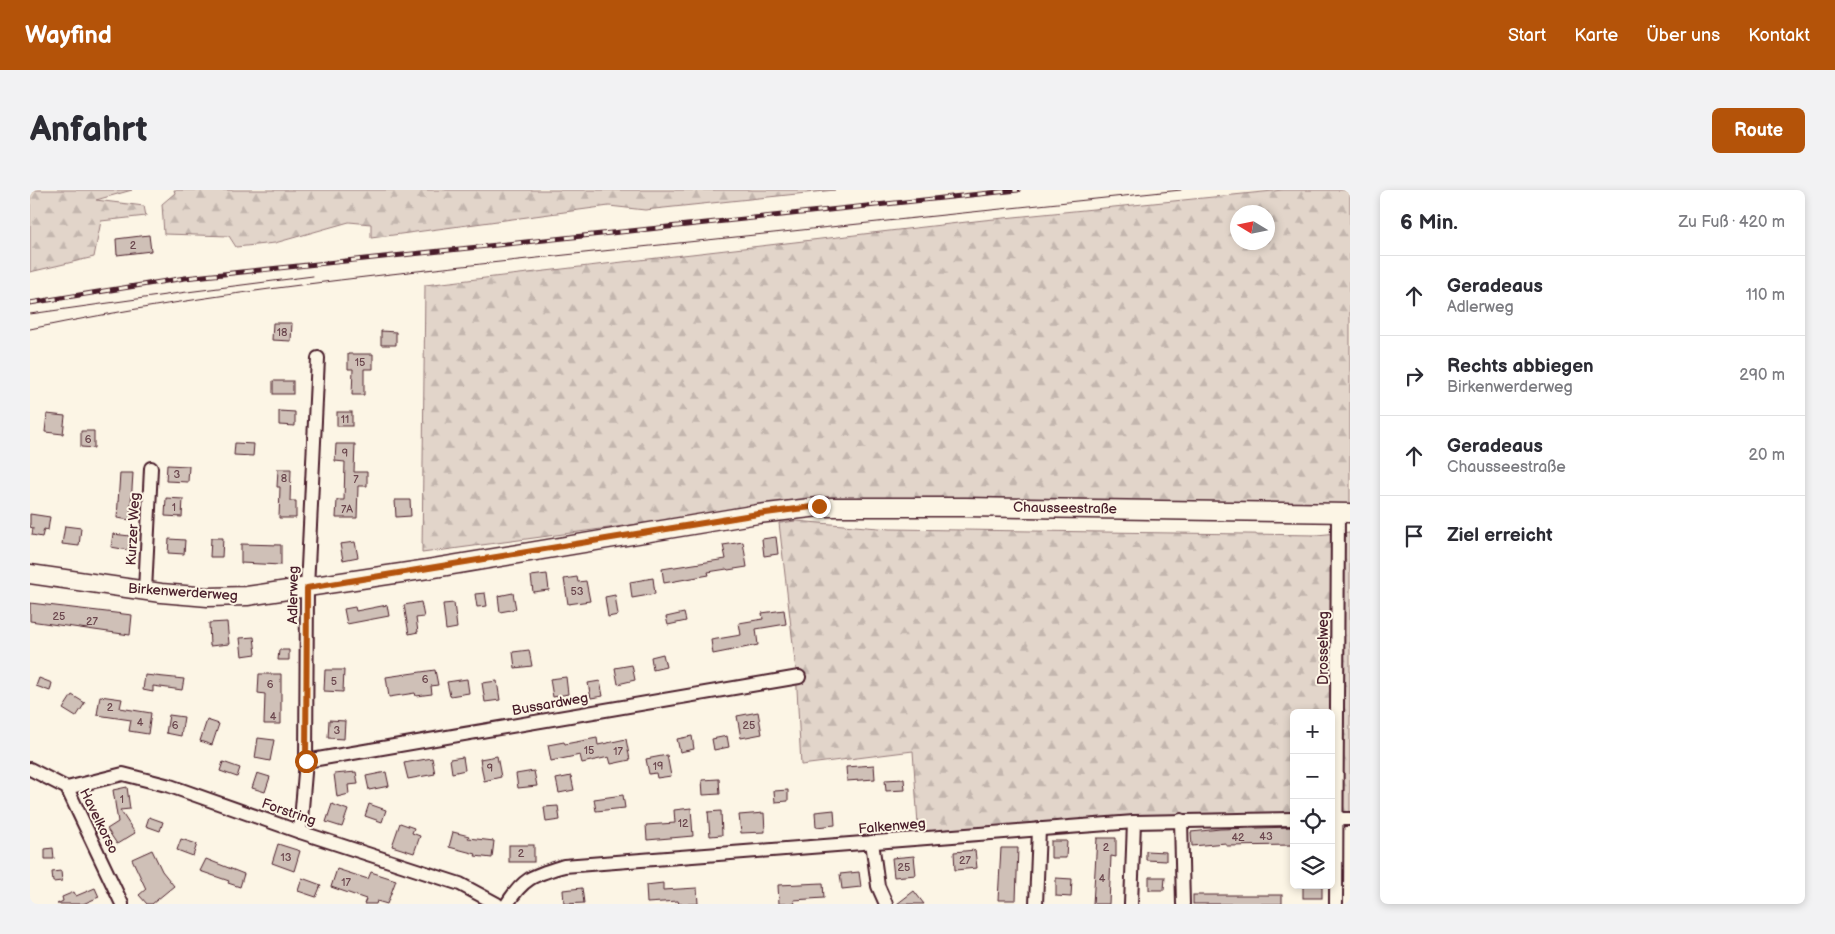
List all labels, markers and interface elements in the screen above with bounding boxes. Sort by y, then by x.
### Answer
text: Wayfind [25,21,112,50]
text: Start [1508,25,1546,46]
text: Karte [1574,25,1618,46]
text: Über uns [1646,25,1720,46]
text: Kontakt [1748,25,1810,46]
button: Route [1712,108,1805,153]
text: Anfahrt [30,109,148,152]
north arrow [1230,205,1275,250]
text: 6 Min. [1400,210,1458,235]
text: Zu Fuß · 420 m [1679,213,1785,232]
house number: 2 [130,239,137,252]
text: Geradeaus [1447,275,1543,298]
icon: ahead [1400,282,1428,310]
text: 110 m [1746,286,1785,305]
text: Adlerweg [1447,298,1514,317]
house number: 18 [277,326,287,339]
text: Rechts abbiegen [1447,355,1594,378]
house number: 15 [355,356,365,369]
icon: right [1400,362,1428,390]
text: 290 m [1739,366,1785,385]
text: Birkenwerderweg [1447,378,1573,397]
house number: 11 [341,413,349,426]
house number: 6 [85,433,92,446]
text: Geradeaus [1447,435,1543,458]
icon: ahead [1400,442,1428,470]
text: 20 m [1749,446,1785,465]
house number: 9 [342,447,348,460]
text: Chausseestraße [1447,458,1566,477]
house number: 3 [174,468,181,481]
house number: 8 [281,472,287,485]
house number: 7 [353,473,359,486]
street label: Kurzer Weg [123,492,143,566]
route end [808,495,831,518]
street label: Chausseestraße [1013,499,1117,517]
house number: 1 [172,501,176,514]
house number: 7A [341,503,353,516]
icon: arrive [1400,522,1428,550]
text: Ziel erreicht [1447,524,1553,547]
street label: Adlerweg [284,566,302,624]
street label: Birkenwerderweg [128,580,238,604]
house number: 53 [570,585,584,598]
house number: 25 [53,610,65,623]
street label: Drosselweg [1315,611,1332,685]
house number: 27 [86,615,99,628]
house number: 6 [422,673,429,686]
house number: 5 [331,675,337,688]
house number: 6 [267,678,274,691]
street label: Bussardweg [511,689,589,719]
house number: 2 [107,701,114,714]
map controls [1290,709,1335,889]
button: + [1290,709,1335,754]
house number: 4 [270,710,277,723]
house number: 4 [137,716,144,729]
house number: 6 [172,719,179,732]
house number: 25 [743,719,755,732]
house number: 3 [334,724,341,737]
house number: 15 [584,744,594,757]
house number: 17 [613,745,623,758]
route start [295,750,318,773]
button: − [1290,754,1335,799]
house number: 19 [653,760,663,773]
house number: 9 [487,762,493,775]
street label: Havelkorso [76,786,122,857]
house number: 1 [120,793,124,806]
street label: Forstring [260,795,318,829]
button: locate [1290,799,1335,844]
street label: Falkenweg [858,815,926,837]
house number: 12 [678,817,689,830]
house number: 43 [1259,830,1273,843]
house number: 42 [1231,831,1245,844]
house number: 2 [1103,841,1110,854]
button: layers [1290,844,1335,889]
house number: 2 [518,847,525,860]
house number: 13 [280,851,292,864]
house number: 27 [959,854,972,867]
house number: 25 [898,861,910,874]
house number: 4 [1099,872,1106,885]
house number: 17 [341,876,351,889]

